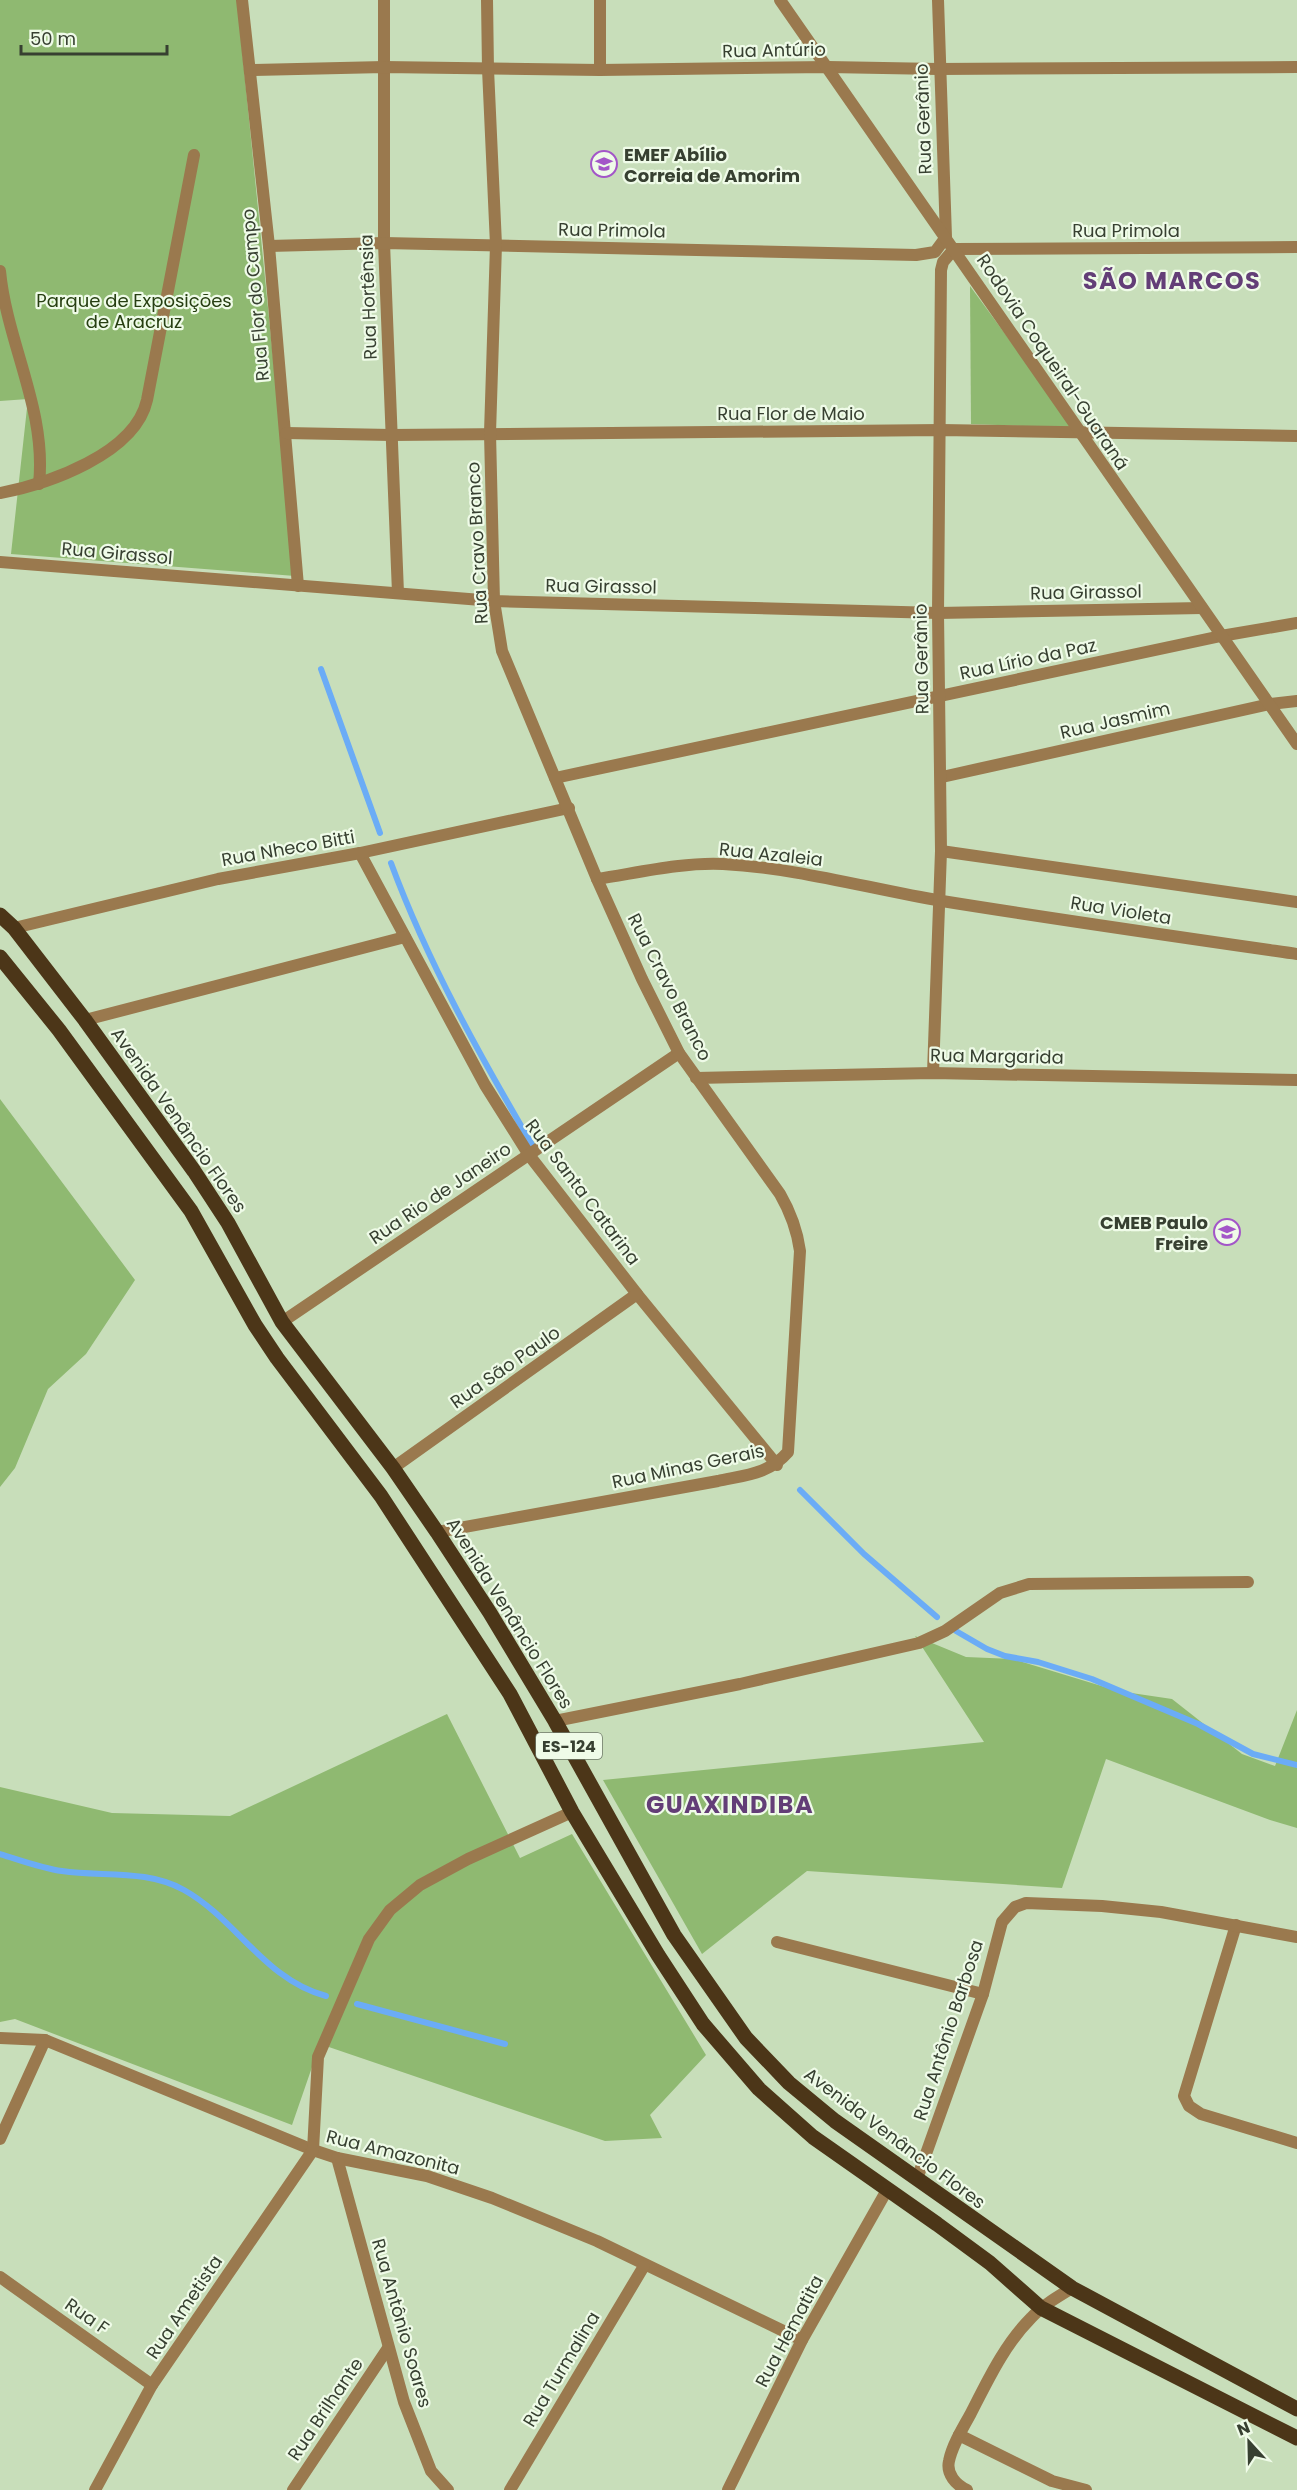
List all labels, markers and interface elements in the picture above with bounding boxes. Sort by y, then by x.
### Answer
scale bar [21,18,166,56]
text: 50 m [30,26,76,51]
street label: Rua Antúrio [722,37,826,63]
street label: Rua Gerânio [909,63,937,175]
place label: EMEF Abílio Correia de Amorim [624,142,800,188]
school or university icon: EMEF Abílio Correia de Amorim [589,149,619,179]
street label: Rua Flor do Campo [235,208,275,382]
street label: Rua Primola [558,217,666,243]
street label: Rua Primola [1072,218,1180,243]
street label: Rua Hortênsia [353,234,383,360]
street label: Rodovia Coqueiral-Guaraná [971,249,1135,475]
district label: SÃO MARCOS [1083,264,1261,297]
park label: Parque de Exposições de Aracruz [36,288,232,334]
street label: Rua Flor de Maio [717,401,865,426]
street label: Rua Cravo Branco [460,461,494,625]
street label: Rua Girassol [60,536,174,570]
street label: Rua Girassol [545,573,657,599]
street label: Rua Girassol [1030,579,1142,605]
street label: Rua Gerânio [908,603,934,715]
street label: Rua Lírio da Paz [957,632,1099,686]
street label: Rua Jasmim [1058,695,1172,745]
street label: Rua Nheco Bitti [219,824,357,872]
street label: Rua Azaleia [718,836,824,872]
street label: Rua Violeta [1069,890,1173,930]
street label: Rua Cravo Branco [622,909,718,1065]
street label: Avenida Venâncio Flores [105,1022,253,1218]
street label: Rua Margarida [930,1042,1064,1070]
street label: Rua Santa Catarina [520,1114,646,1270]
street label: Rua Rio de Janeiro [364,1136,516,1250]
place label: CMEB Paulo Freire [1100,1210,1208,1256]
school or university icon: CMEB Paulo Freire [1212,1217,1242,1247]
street label: Rua São Paulo [445,1320,565,1414]
street label: Rua Minas Gerais [610,1438,766,1494]
street label: Avenida Venâncio Flores [441,1513,579,1713]
road number: ES-124 [536,1733,602,1759]
district label: GUAXINDIBA [646,1788,814,1821]
street label: Rua Antônio Barbosa [907,1936,989,2124]
street label: Avenida Venâncio Flores [799,2062,991,2214]
street label: Rua Amazonita [324,2123,462,2181]
street label: Rua Antônio Soares [366,2235,438,2411]
street label: Rua Ametista [140,2250,228,2364]
street label: Rua Hematita [749,2271,829,2391]
street label: Rua F [60,2292,114,2340]
street label: Rua Turmalina [517,2307,605,2431]
street label: Rua Brilhante [281,2353,369,2465]
north arrow [1219,2412,1279,2472]
text: N [1234,2416,1253,2441]

